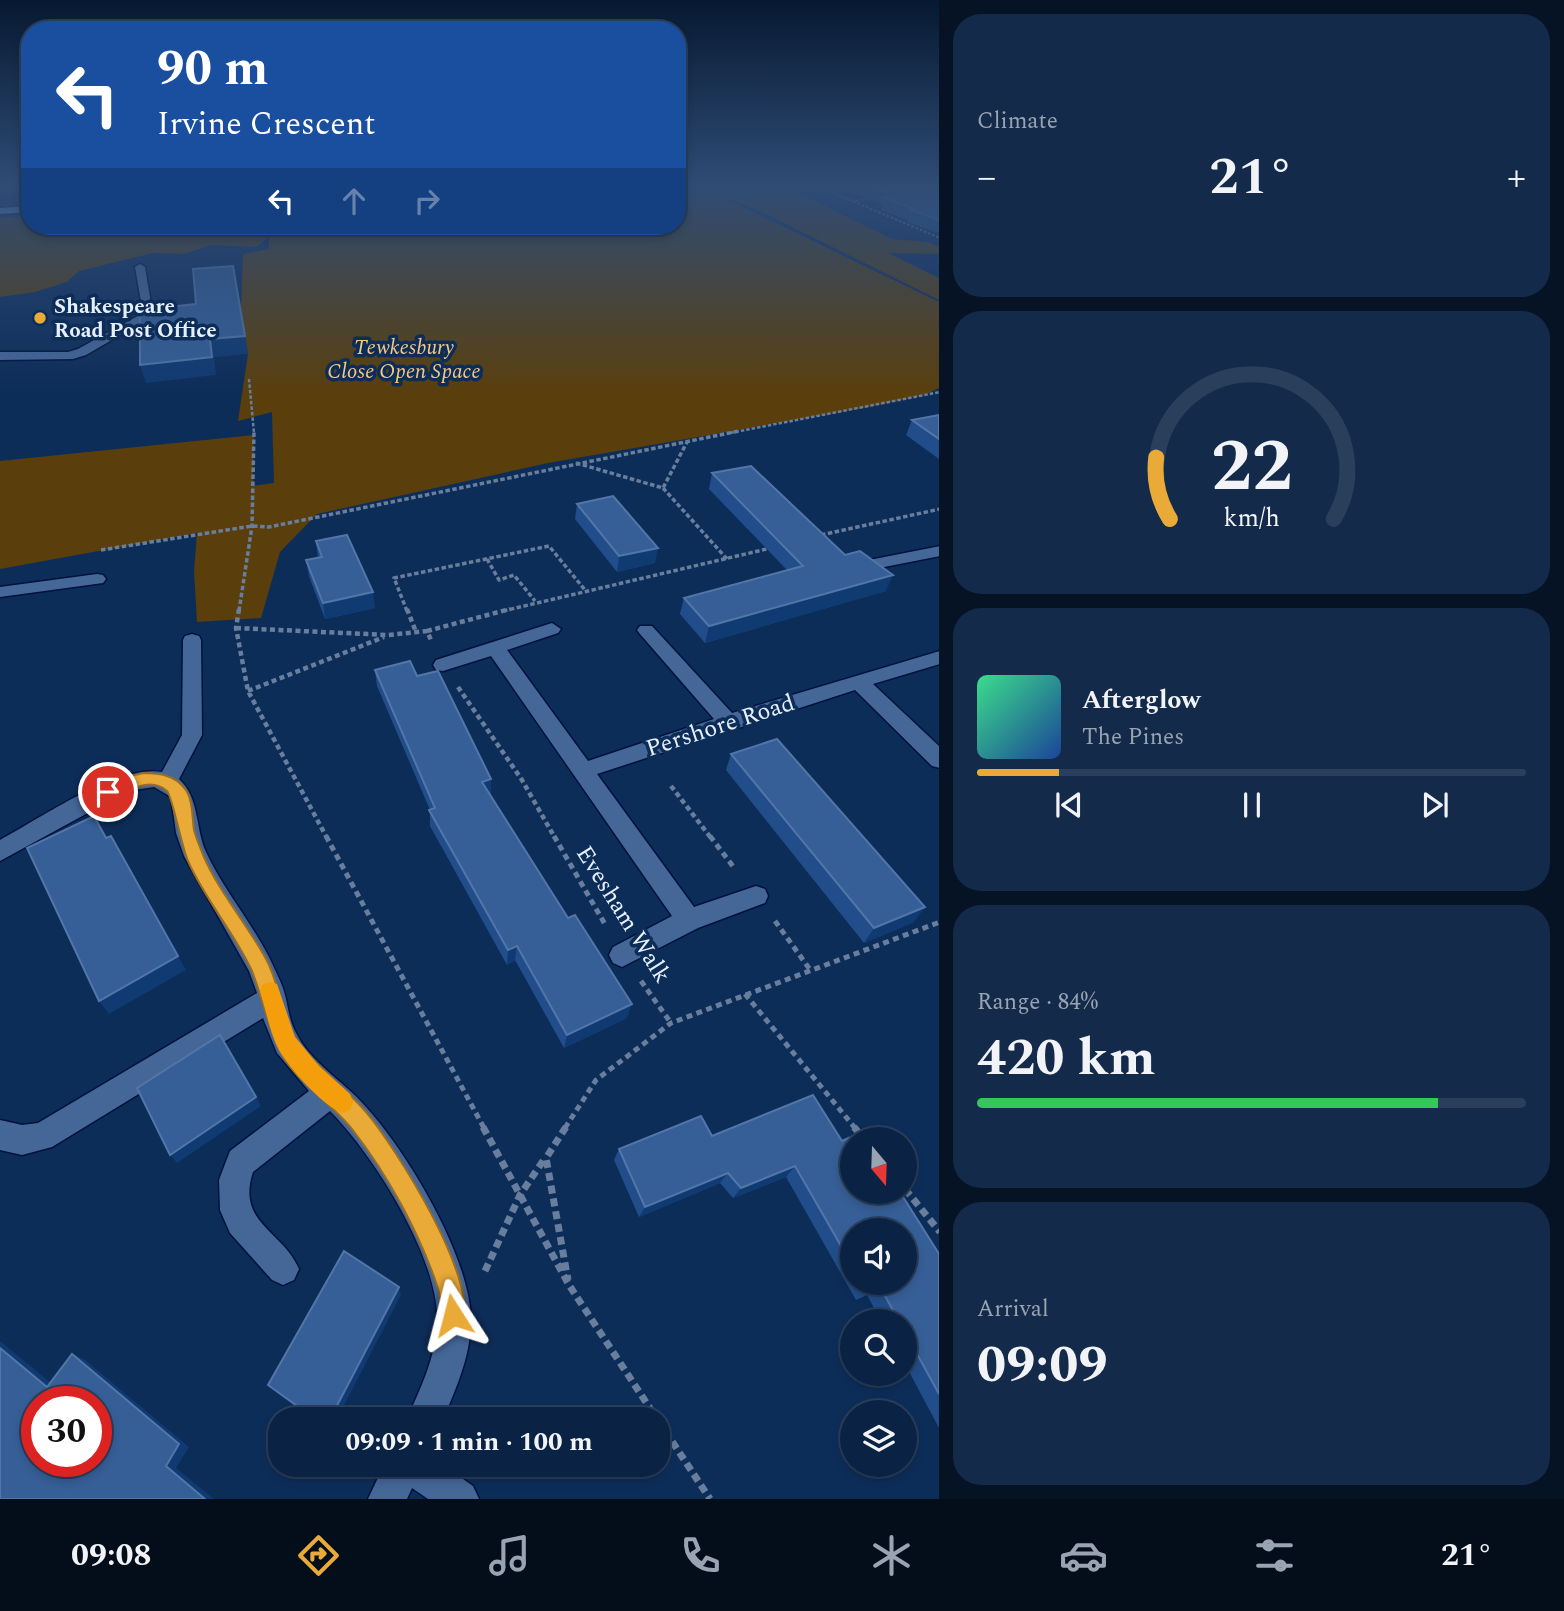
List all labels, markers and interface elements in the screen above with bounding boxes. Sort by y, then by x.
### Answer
text: 90 m [157,32,268,107]
icon: left [42,49,133,140]
text: Irvine Crescent [157,100,376,149]
text: Climate [977,104,1058,139]
text: 21° [1209,138,1294,217]
text: − [977,149,996,207]
text: + [1507,149,1526,207]
icon: left [262,182,300,220]
icon: ahead [335,182,373,220]
icon: right [408,182,446,220]
place label: Shakespeare Road Post Office [54,291,217,347]
marker: Shakespeare Road Post Office [32,310,48,326]
park label: Tewkesbury Close Open Space [327,332,481,388]
text: 22 [1211,412,1292,523]
text: km/h [1223,499,1280,537]
text: Afterglow [1082,680,1201,720]
street label: Pershore Road [641,685,799,767]
text: The Pines [1082,720,1184,755]
pin [78,762,138,822]
icon: arrive [89,773,127,811]
icon: previous [1050,786,1088,824]
icon: pause [1233,786,1271,824]
icon: next [1416,786,1454,824]
street label: Evesham Walk [566,839,680,990]
text: Range · 84% [977,985,1098,1020]
text: 420 km [977,1019,1156,1098]
north arrow [840,1127,917,1204]
map controls [840,1127,917,1477]
button: sound [840,1218,917,1295]
position arrow [416,1278,490,1352]
text: Arrival [977,1292,1049,1327]
button: search [840,1309,917,1386]
text: 09:09 [977,1326,1108,1405]
speed limit sign: 30 [21,1386,112,1477]
button: layers [840,1400,917,1477]
text: 09:09 · 1 min · 100 m [345,1422,593,1462]
text: 09:08 [71,1531,151,1580]
icon: directions [294,1531,343,1580]
icon: music [485,1531,534,1580]
icon: phone [676,1531,725,1580]
icon: climate [867,1531,916,1580]
icon: car [1059,1531,1108,1580]
icon: filters [1250,1531,1299,1580]
text: 21° [1441,1531,1493,1580]

